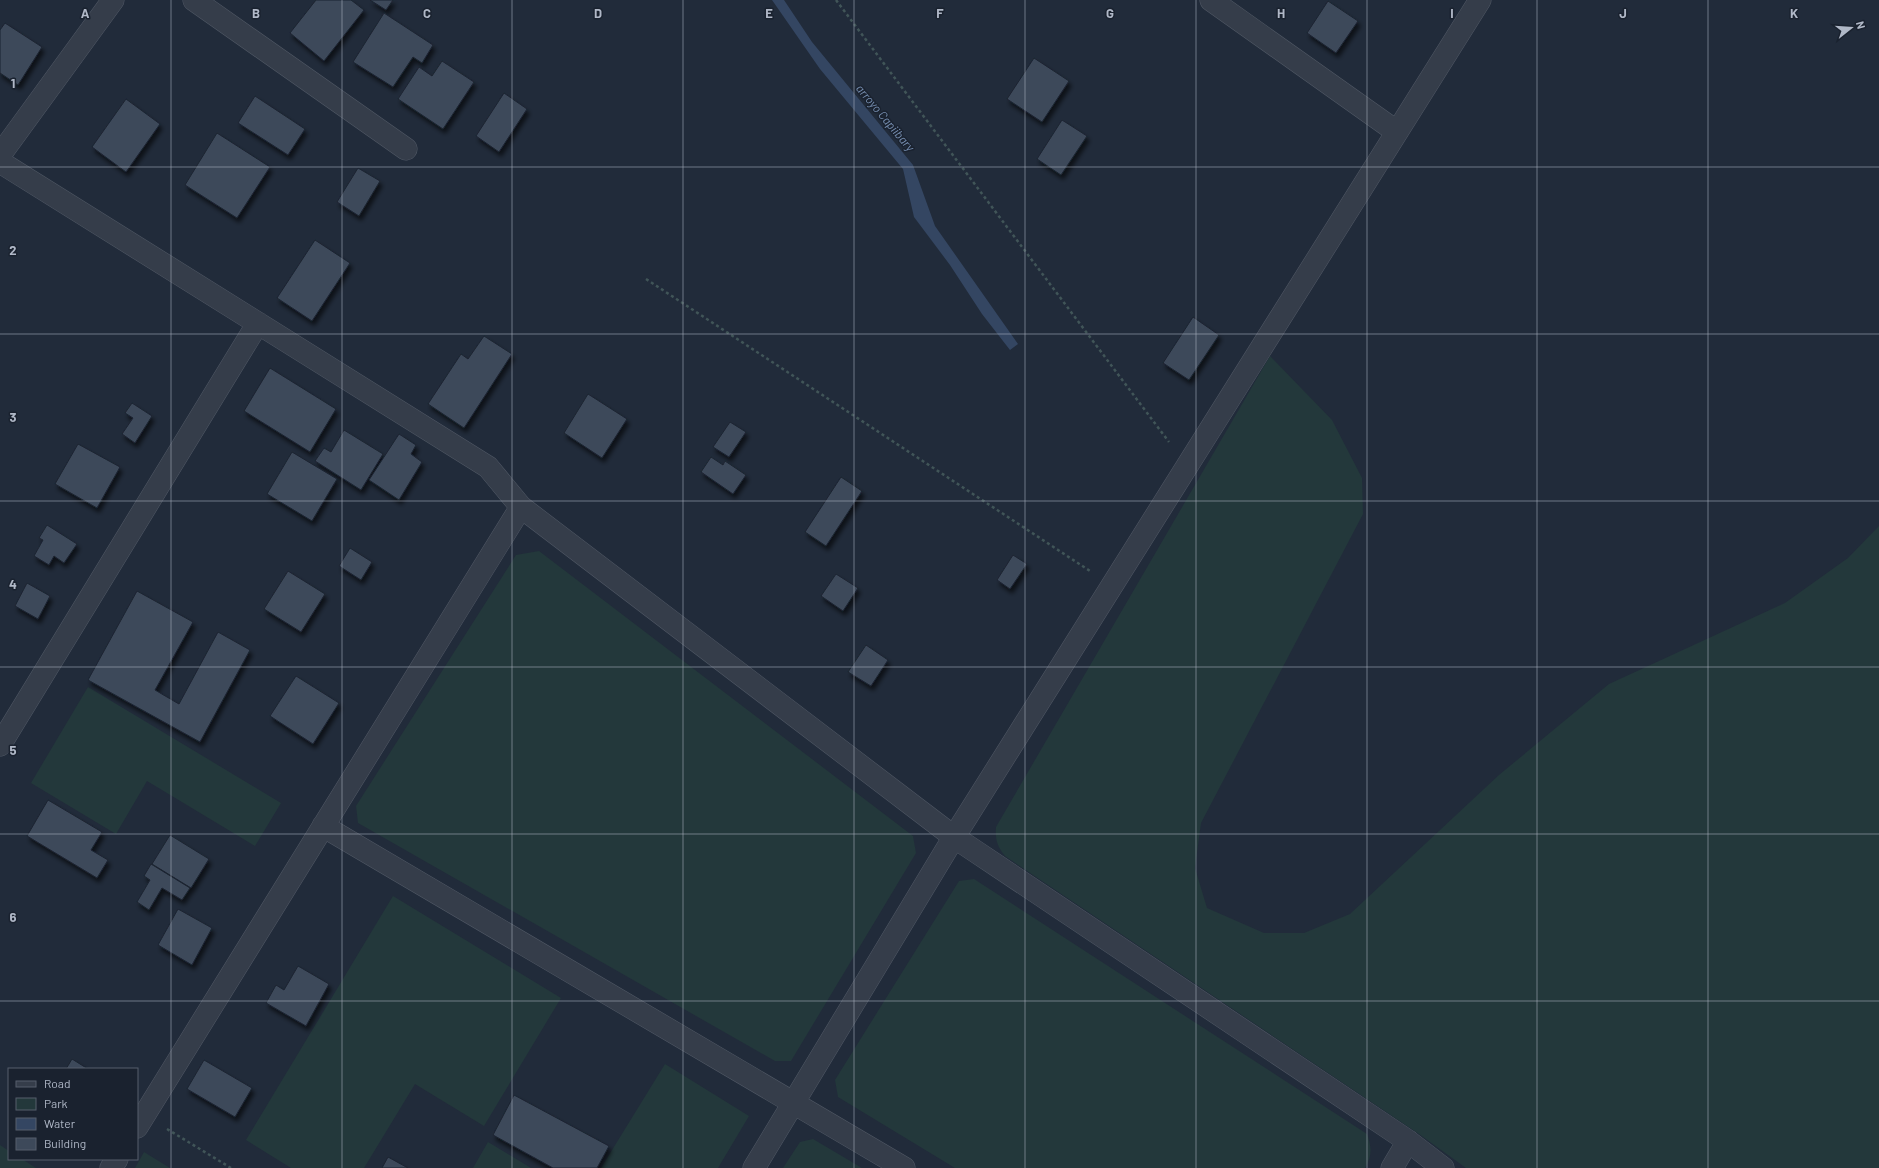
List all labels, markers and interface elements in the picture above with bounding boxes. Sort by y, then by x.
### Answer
text: A [81,5,90,21]
text: B [252,5,260,21]
text: C [423,5,431,21]
text: D [594,5,602,21]
text: E [765,5,773,21]
text: F [936,5,944,21]
text: G [1106,5,1114,21]
text: H [1277,5,1285,21]
text: I [1450,5,1454,21]
text: J [1619,5,1627,21]
text: K [1790,5,1798,21]
north arrow [1831,8,1871,48]
text: N [1854,20,1868,30]
text: 1 [11,75,15,91]
water label: arroyo Capiibary [854,81,918,154]
text: 2 [9,242,17,258]
text: 3 [9,409,17,425]
text: 4 [9,576,17,592]
text: 5 [9,742,17,758]
text: 6 [10,909,17,925]
legend [8,1068,138,1160]
text: Road [44,1076,71,1090]
text: Park [44,1096,68,1110]
text: Water [44,1116,76,1130]
text: Building [44,1136,86,1150]

